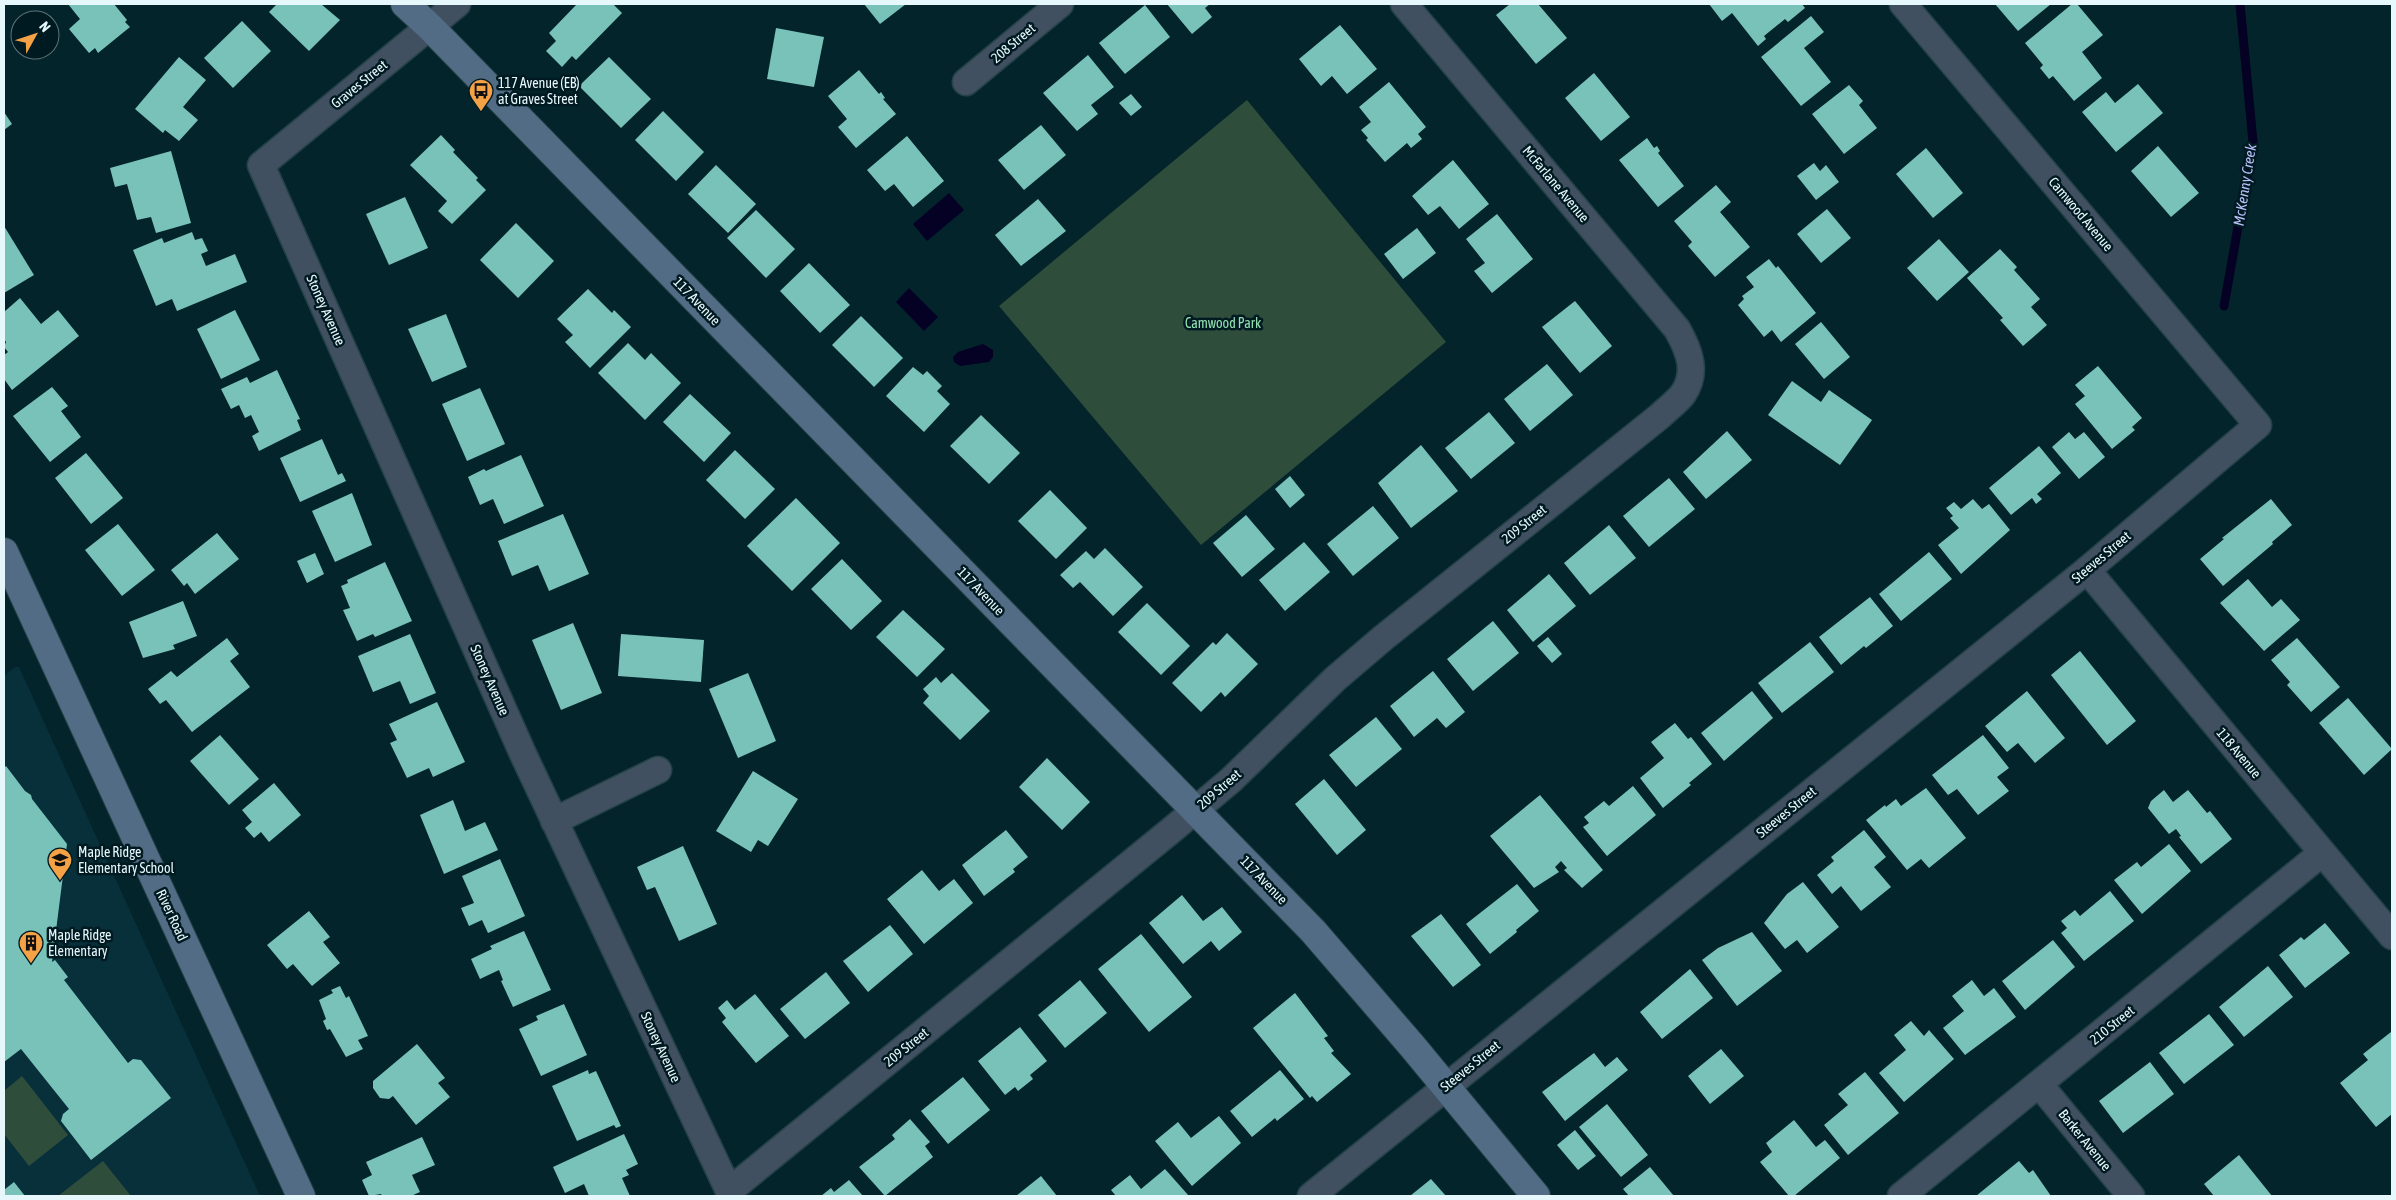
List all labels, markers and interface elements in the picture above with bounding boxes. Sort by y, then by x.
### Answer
north arrow [10,10,60,60]
text: N [36,18,54,35]
street label: 208 Street [988,20,1038,66]
street label: Graves Street [328,57,390,111]
place label: 117 Avenue (EB) at Graves Street [498,75,580,107]
bus stop icon: 117 Avenue (EB) at Graves Street [468,78,494,112]
water label: McKenny Creek [2230,142,2259,227]
street label: McFarlane Avenue [1519,143,1593,225]
street label: Camwood Avenue [2045,174,2117,254]
street label: Stoney Avenue [303,272,349,348]
street label: 117 Avenue [670,274,724,328]
park label: Camwood Park [1185,315,1261,331]
street label: 209 Street [1499,501,1549,547]
street label: Steeves Street [2068,528,2134,586]
street label: 117 Avenue [954,564,1008,618]
street label: Stoney Avenue [467,642,513,718]
street label: 118 Avenue [2213,725,2265,781]
street label: 209 Street [1194,766,1244,812]
street label: Steeves Street [1753,783,1819,841]
place label: Maple Ridge Elementary School [78,844,174,876]
school or university icon: Maple Ridge Elementary School [47,847,73,881]
street label: 117 Avenue [1237,853,1291,907]
street label: River Road [153,887,191,943]
place label: Maple Ridge Elementary [48,927,111,959]
building icon: Maple Ridge Elementary [18,930,44,964]
street label: 210 Street [2087,1002,2137,1048]
street label: Stoney Avenue [638,1009,684,1085]
street label: 209 Street [881,1024,931,1070]
street label: Steeves Street [1437,1037,1503,1095]
street label: Barker Avenue [2055,1106,2115,1174]

